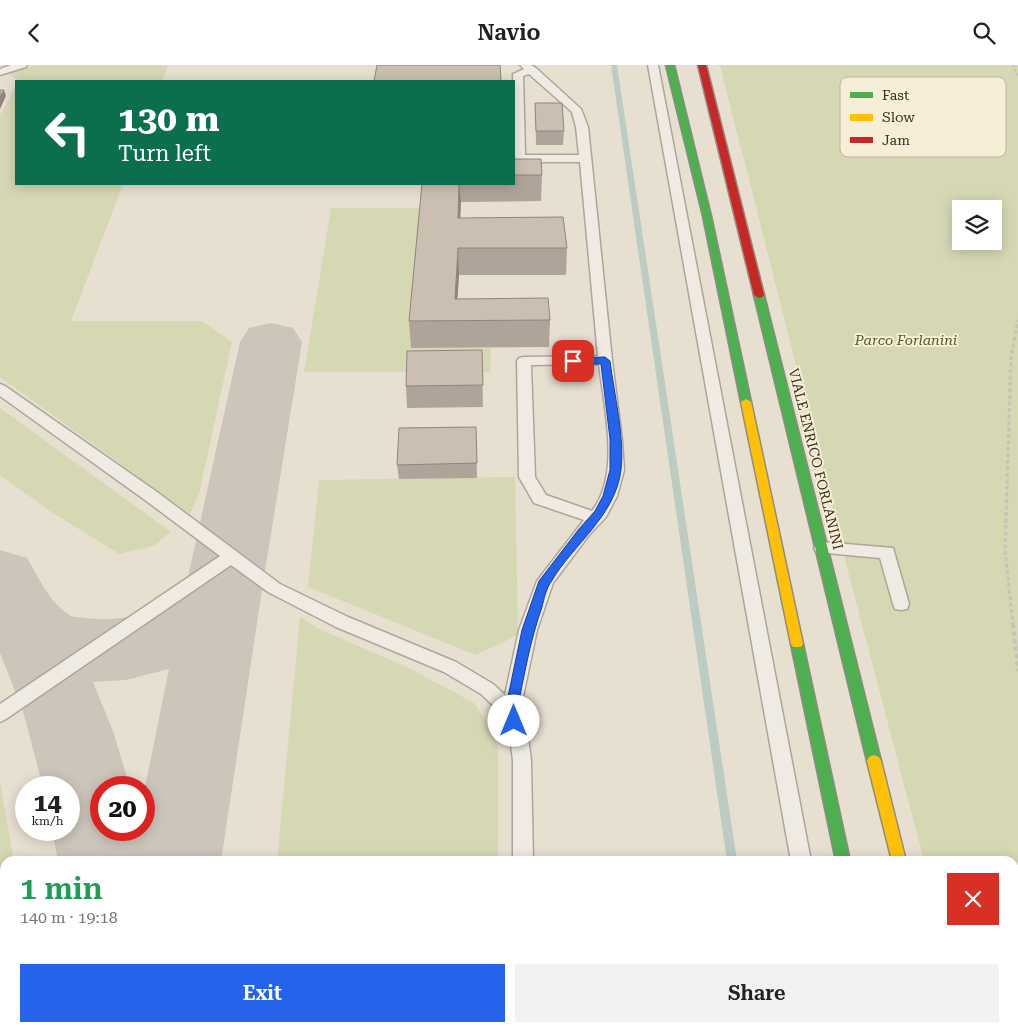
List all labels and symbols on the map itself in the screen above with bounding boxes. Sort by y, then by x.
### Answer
legend [840,77,1006,157]
text: Fast [882,87,909,103]
text: Slow [882,109,915,125]
text: Jam [882,132,910,148]
park label: Parco Forlanini [854,332,957,348]
pin [552,340,594,382]
street label: VIALE ENRICO FORLANINI [786,367,846,551]
position arrow [487,694,539,746]
speed limit sign: 20 [90,776,155,841]

